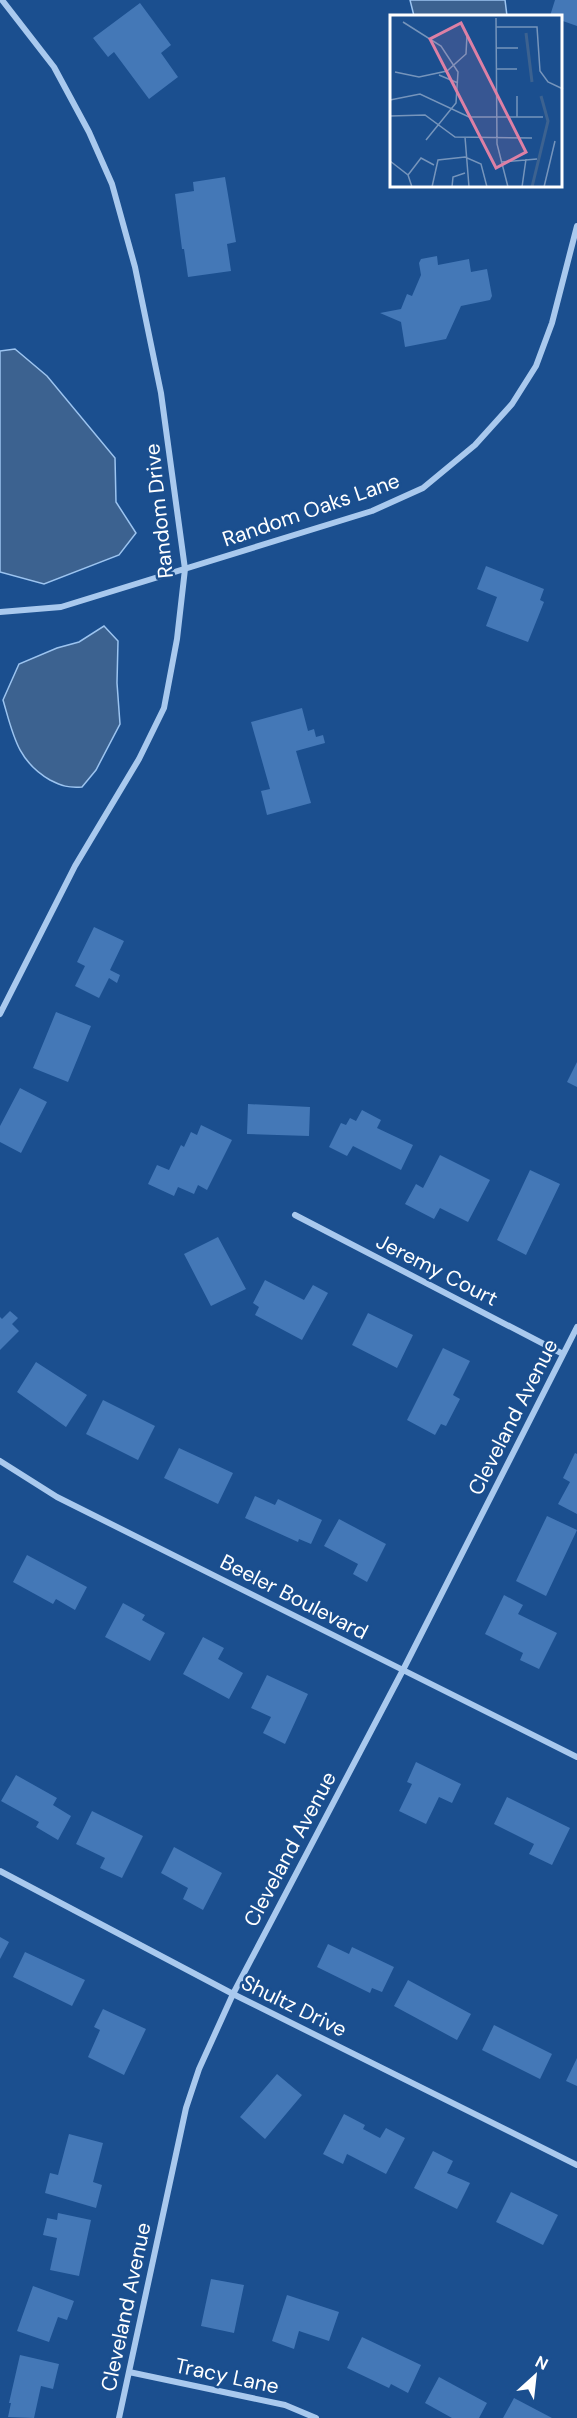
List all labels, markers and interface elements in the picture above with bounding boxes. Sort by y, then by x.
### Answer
inset map [390,15,562,188]
street label: Random Drive [138,442,180,580]
street label: Random Oaks Lane [219,466,403,553]
street label: Jeremy Court [371,1227,503,1313]
street label: Cleveland Avenue [461,1334,565,1500]
street label: Beeler Boulevard [215,1548,373,1646]
street label: Cleveland Avenue [237,1766,343,1932]
street label: Shultz Drive [237,1968,351,2044]
street label: Cleveland Avenue [94,2220,158,2394]
north arrow [505,2346,565,2406]
street label: Tracy Lane [172,2351,282,2401]
text: N [532,2351,552,2375]

